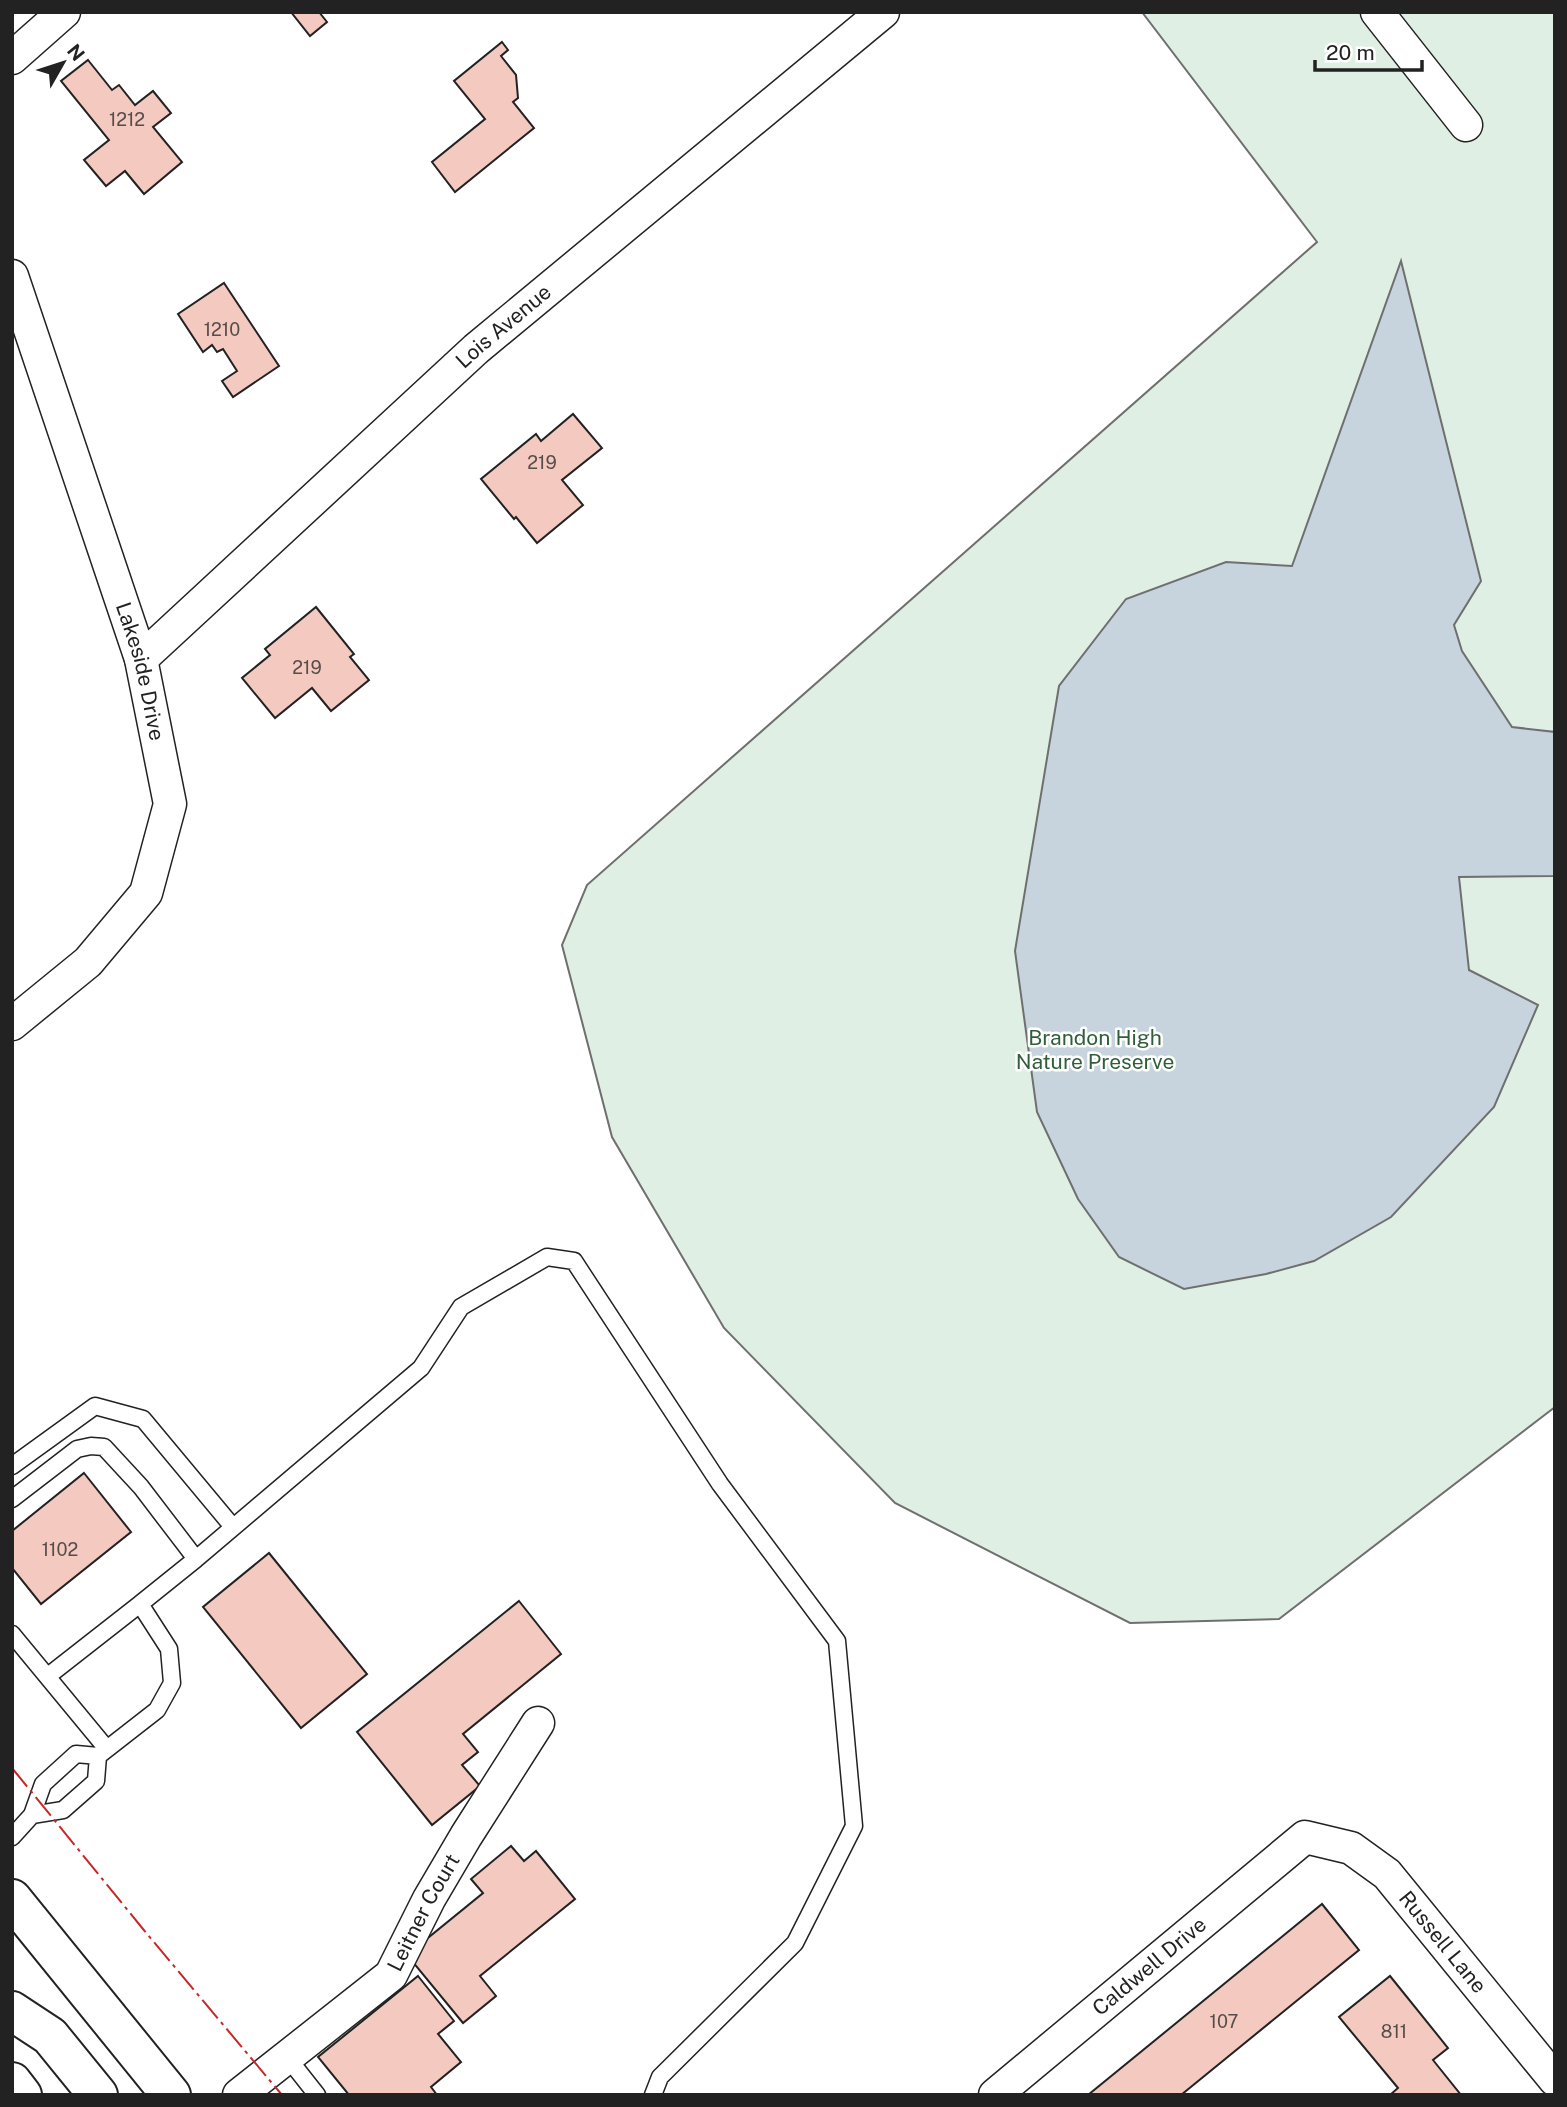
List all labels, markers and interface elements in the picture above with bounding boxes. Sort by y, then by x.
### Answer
north arrow [28,28,98,98]
scale bar [1315,28,1422,72]
text: N [63,40,89,65]
text: 20 m [1326,40,1375,65]
house number: 1212 [109,109,145,130]
street label: Lois Avenue [450,279,556,373]
house number: 1210 [204,319,240,340]
house number: 219 [527,452,557,473]
street label: Lakeside Drive [111,599,170,743]
house number: 219 [292,657,322,678]
park label: Brandon High Nature Preserve [1016,1025,1174,1074]
house number: 1102 [42,1539,78,1560]
street label: Leitner Court [382,1849,465,1975]
street label: Russell Lane [1394,1886,1492,1998]
street label: Caldwell Drive [1087,1912,1211,2021]
house number: 107 [1210,2011,1238,2032]
house number: 811 [1381,2021,1407,2042]

